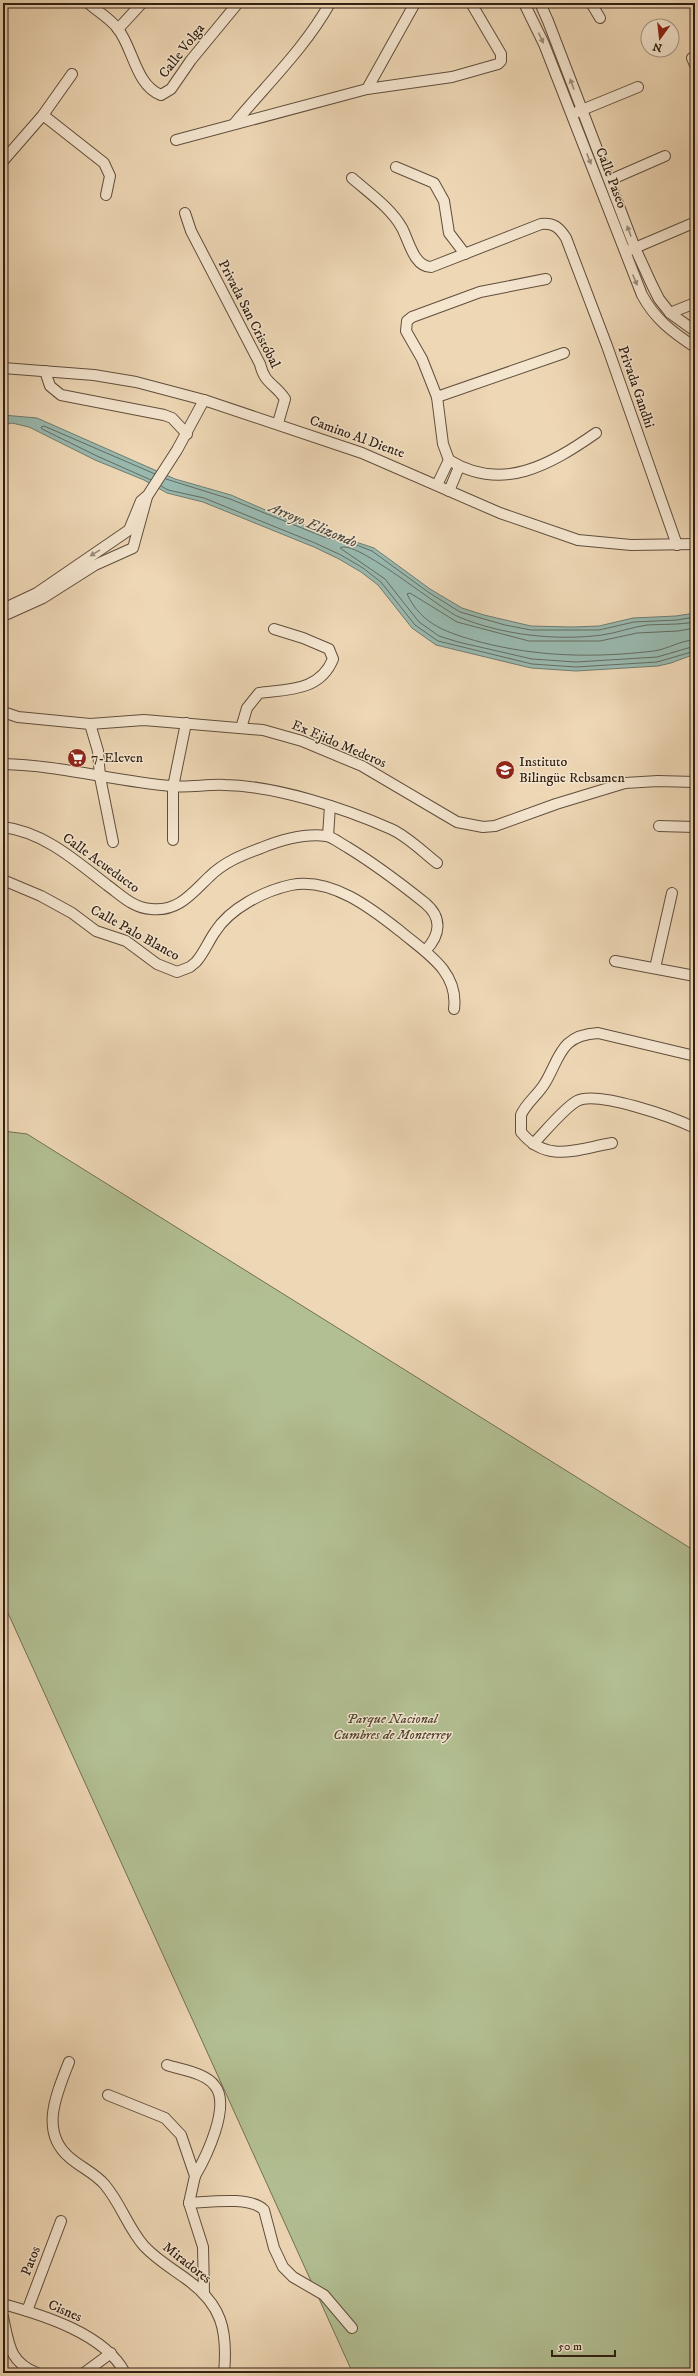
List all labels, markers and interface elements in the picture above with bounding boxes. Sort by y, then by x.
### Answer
north arrow [640,18,680,58]
street label: Calle Volga [155,20,209,82]
one-way arrow [538,32,544,44]
text: N [651,39,664,55]
one-way arrow [569,78,575,90]
street label: Calle Paseo [591,145,631,211]
one-way arrow [586,153,592,165]
one-way arrow [625,225,631,237]
street label: Privada San Cristóbal [214,257,284,372]
one-way arrow [633,275,639,287]
street label: Privada Gandhi [613,343,659,431]
street label: Camino Al Diente [307,411,407,463]
water label: Arroyo Elizondo [264,497,360,552]
one-way arrow [90,549,100,557]
street label: Ex Ejido Mederos [289,716,389,772]
supermarket icon: 7-Eleven [66,747,88,769]
place label: 7-Eleven [91,749,144,767]
place label: Instituto Bilingüe Rebsamen [519,753,625,787]
school or university icon: Instituto Bilingüe Rebsamen [494,759,516,781]
street label: Calle Acueducto [59,829,143,897]
street label: Calle Palo Blanco [87,901,183,965]
park label: Parque Nacional Cumbres de Monterrey [333,1710,453,1744]
street label: Miradores [159,2238,215,2288]
street label: Patos [17,2243,45,2278]
street label: Cisnes [45,2296,85,2326]
scale bar [552,2332,615,2358]
text: 50 m [558,2339,582,2354]

